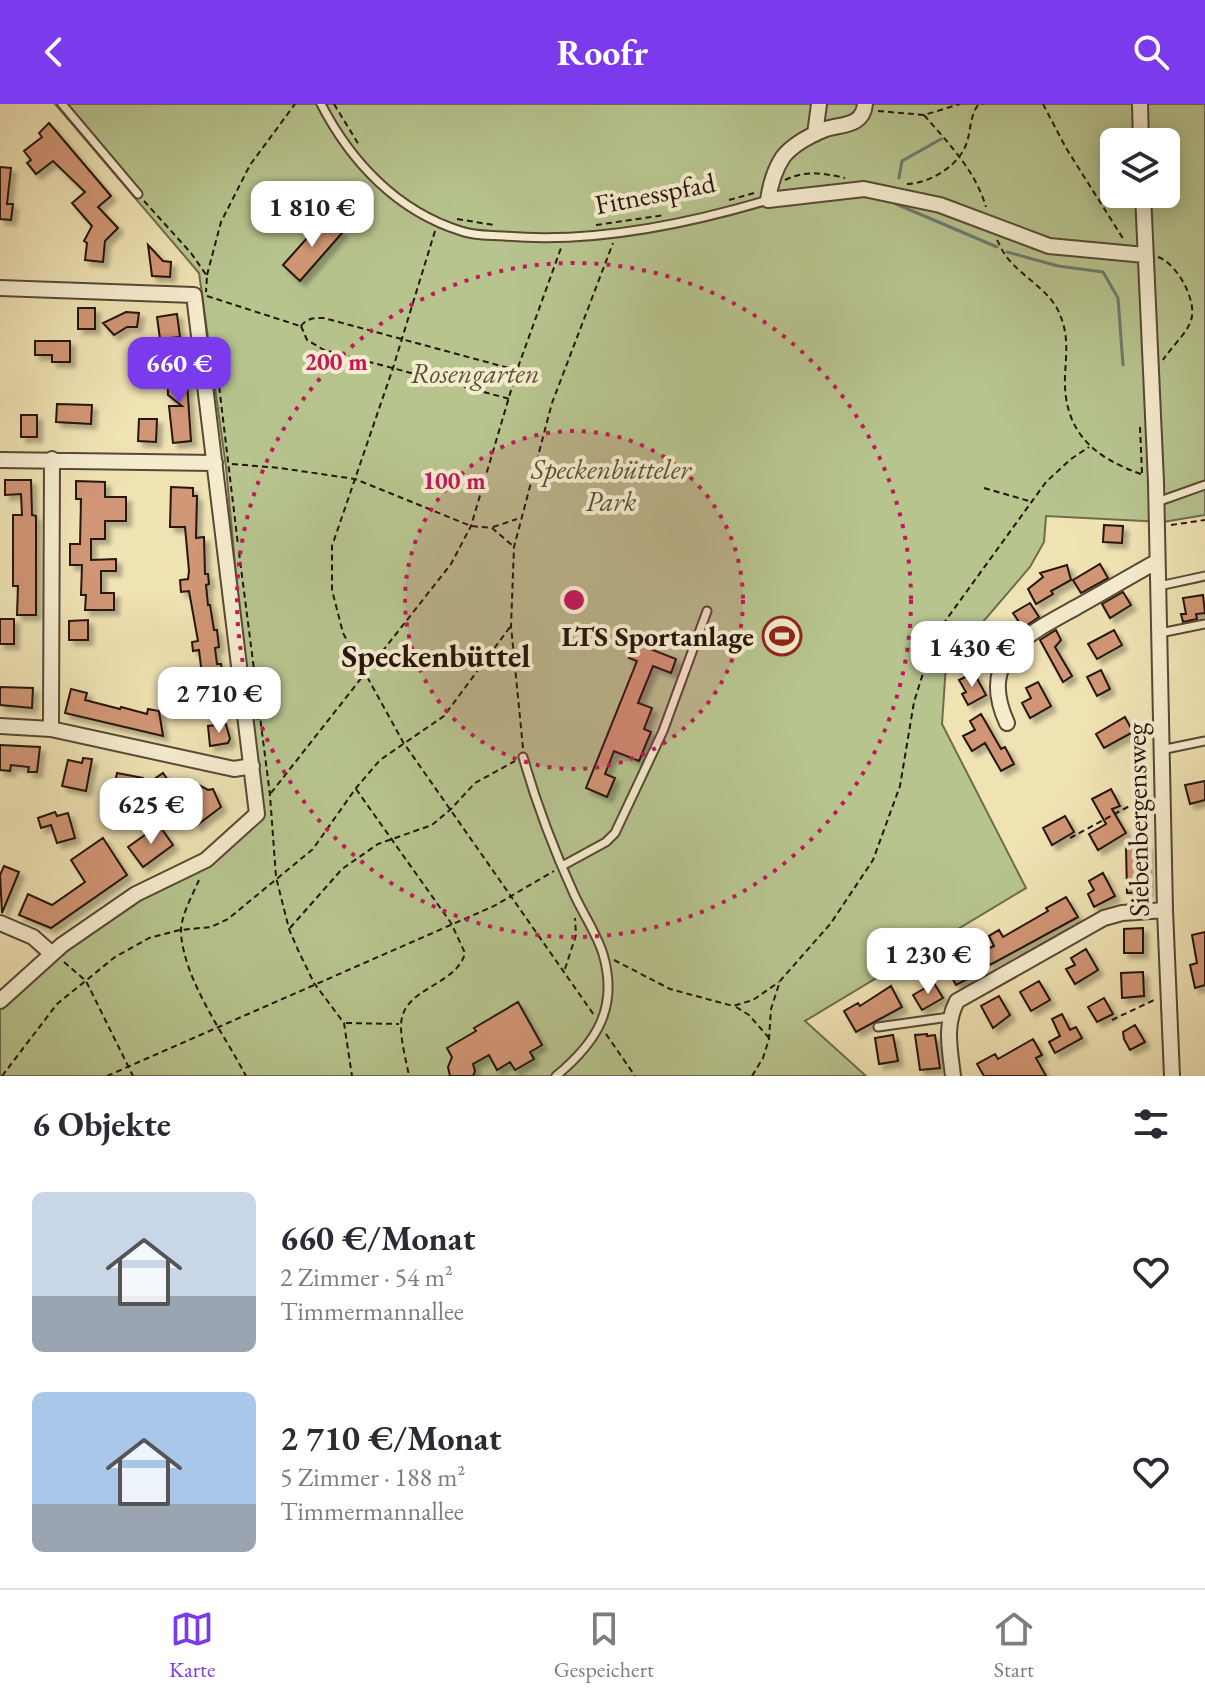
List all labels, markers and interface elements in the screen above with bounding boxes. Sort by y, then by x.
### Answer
text: Roofr [557,29,648,76]
icon: back [32,30,76,74]
icon: search [1129,30,1173,74]
map controls [1100,128,1180,208]
button: layers [1100,128,1180,208]
street label: Fitnesspfad [592,164,719,222]
pin: 1 810 € [238,181,386,249]
text: 1 810 € [269,190,355,224]
pin: 660 € [123,337,235,405]
text: 660 € [146,346,212,380]
text: 200 m [304,346,368,377]
park label: Rosengarten [410,355,540,391]
park label: Speckenbütteler Park [530,451,692,519]
text: 100 m [422,465,486,496]
centre of rings [560,586,588,614]
sports icon: LTS Sportanlage [761,615,803,657]
place label: LTS Sportanlage [562,618,754,654]
pin: 1 430 € [898,621,1046,689]
text: 1 430 € [929,630,1015,664]
district label: Speckenbüttel [342,635,530,677]
pin: 2 710 € [145,667,293,735]
text: 2 710 € [176,676,262,710]
street label: Siebenbergensweg [1117,722,1157,917]
pin: 625 € [95,778,207,846]
text: 625 € [118,787,184,821]
pin: 1 230 € [854,928,1002,996]
text: 1 230 € [885,937,971,971]
text: 6 Objekte [32,1102,171,1146]
icon: filters [1129,1102,1173,1146]
text: 660 €/Monat [280,1216,475,1260]
icon: home [96,1224,192,1320]
icon: heart [1129,1250,1173,1294]
text: 2 Zimmer · 54 m² [280,1260,453,1294]
text: Timmermannallee [280,1294,464,1328]
text: 2 710 €/Monat [280,1416,501,1460]
icon: home [96,1424,192,1520]
icon: heart [1129,1450,1173,1494]
text: 5 Zimmer · 188 m² [280,1460,465,1494]
text: Timmermannallee [280,1494,464,1528]
tab: Karte [169,1607,216,1684]
tab: Gespeichert [554,1607,654,1684]
tab: Start [992,1607,1036,1684]

